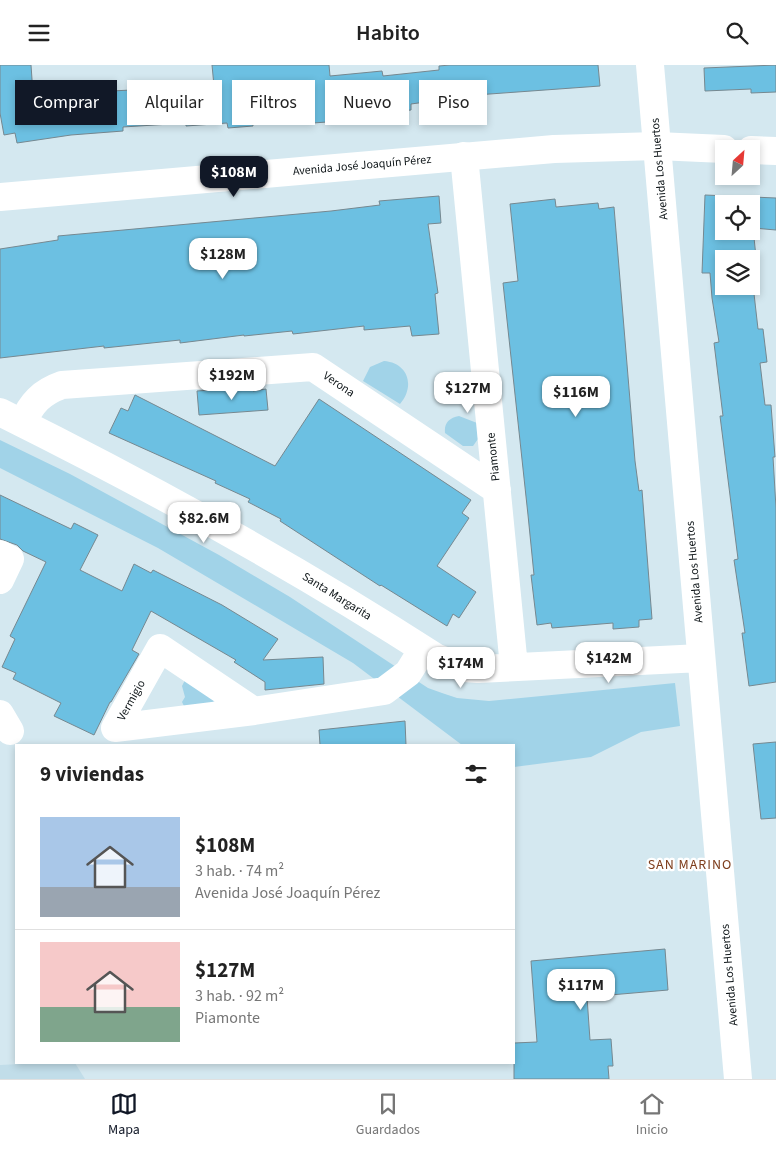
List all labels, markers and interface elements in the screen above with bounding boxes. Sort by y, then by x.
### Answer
text: Habito [356,17,420,49]
icon: menu [25,19,53,47]
icon: search [723,19,751,47]
chip: Comprar [15,80,117,125]
chip: Alquilar [127,80,222,125]
chip: Filtros [232,80,315,125]
chip: Nuevo [325,80,409,125]
chip: Piso [419,80,487,125]
street label: Avenida Los Huertos [647,117,672,221]
north arrow [715,140,760,185]
map controls [715,140,760,295]
street label: Avenida José Joaquín Pérez [292,151,432,180]
pin: $108M [199,155,269,198]
text: $108M [211,161,257,183]
button: locate [715,195,760,240]
pin: $128M [188,237,258,280]
text: $128M [200,243,246,265]
button: layers [715,250,760,295]
pin: $192M [197,359,267,401]
text: $192M [209,364,255,386]
street label: Verona [319,368,358,401]
pin: $127M [433,371,503,414]
pin: $116M [541,375,611,418]
text: $127M [445,377,491,399]
text: $116M [553,381,599,403]
street label: Piamonte [482,432,504,482]
pin: $82.6M [163,501,245,544]
text: $82.6M [179,507,229,529]
street label: Avenida Los Huertos [682,520,707,624]
street label: Santa Margarita [299,568,375,625]
pin: $142M [574,641,644,684]
pin: $174M [426,647,496,689]
text: $142M [586,647,632,669]
text: $174M [438,652,484,674]
street label: Vermigio [113,677,150,724]
text: 9 viviendas [40,759,144,789]
icon: filters [462,760,490,788]
text: $108M [195,830,255,860]
icon: home [80,837,140,897]
district label: SAN MARINO [648,855,732,875]
text: 3 hab. · 74 m² [195,860,284,882]
text: Avenida José Joaquín Pérez [195,882,380,904]
street label: Avenida Los Huertos [717,923,742,1027]
text: $127M [195,955,255,985]
icon: home [80,962,140,1022]
pin: $117M [546,969,616,1011]
text: $117M [558,974,604,996]
text: 3 hab. · 92 m² [195,985,284,1007]
text: Piamonte [195,1007,260,1029]
tab: Mapa [108,1090,140,1140]
tab: Guardados [356,1090,420,1140]
tab: Inicio [636,1090,668,1140]

